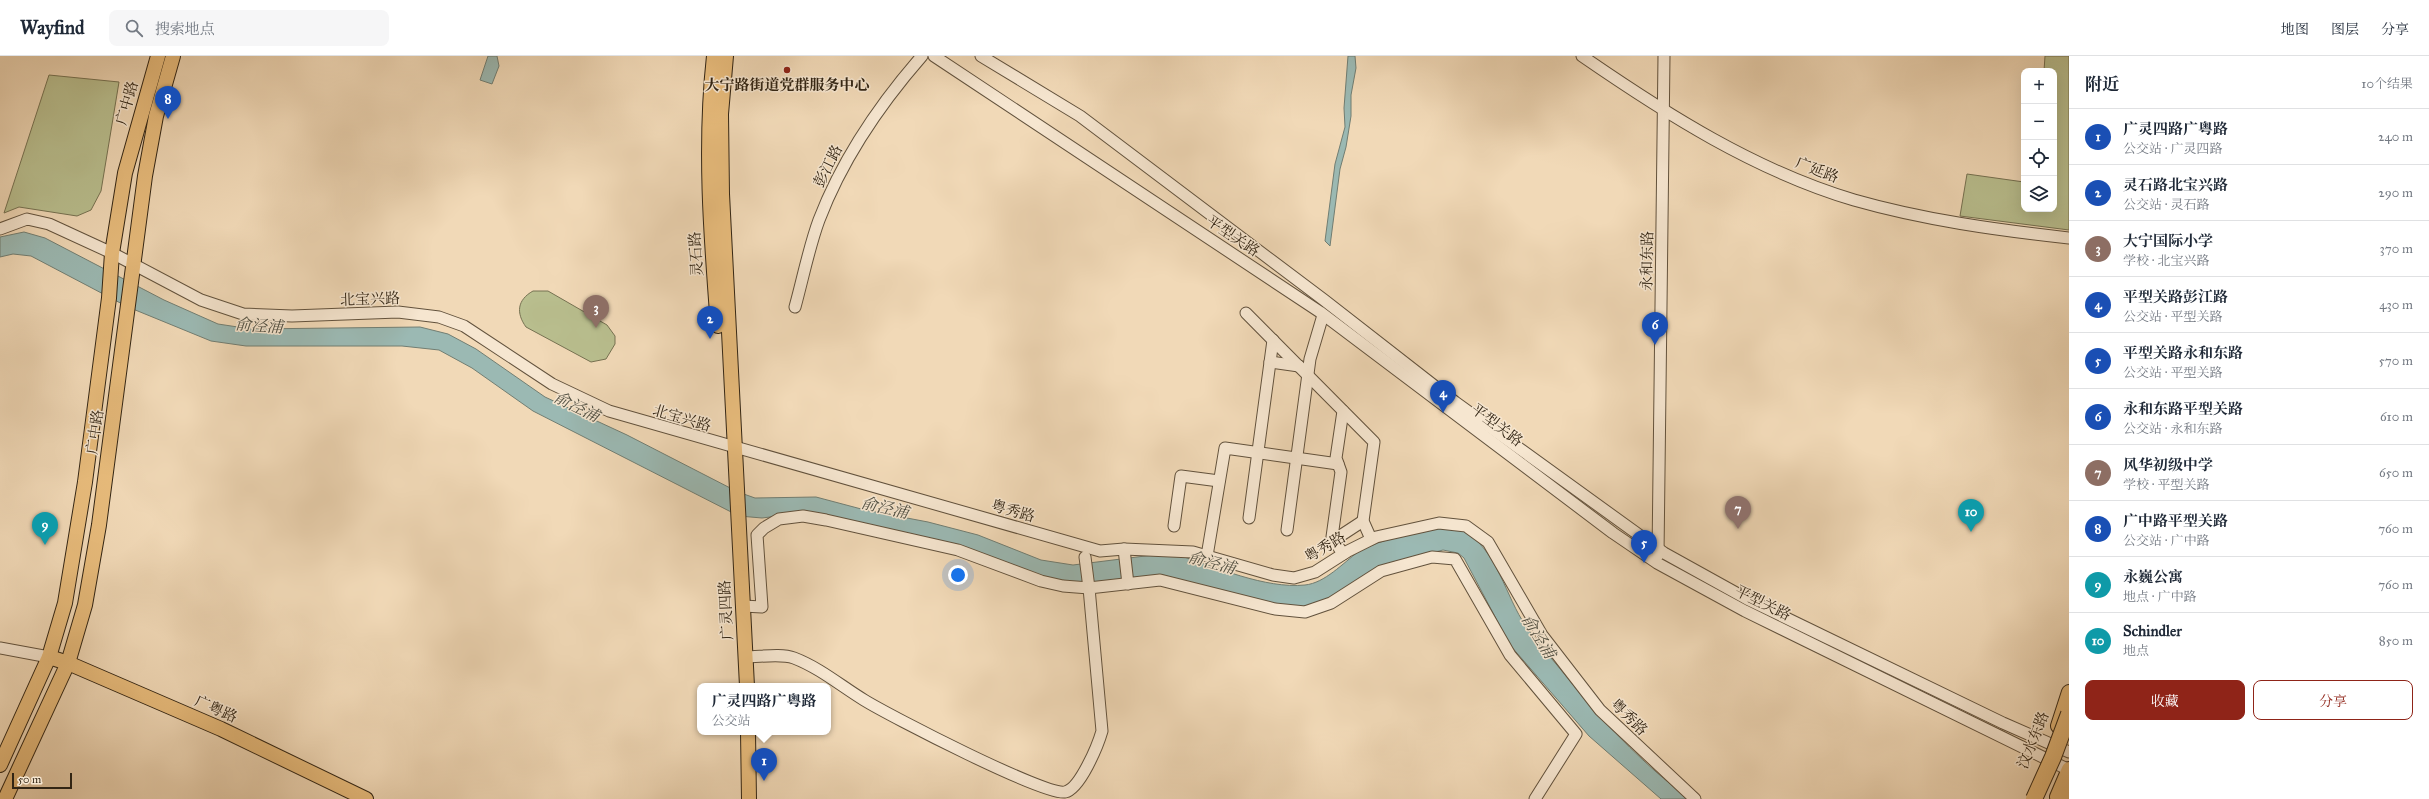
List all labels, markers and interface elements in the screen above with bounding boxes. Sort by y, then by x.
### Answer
search box [109,10,389,46]
text: Wayfind [20,16,85,39]
icon: search [123,17,145,39]
text: 搜索地点 [155,20,215,38]
text: 地图 [2281,21,2309,38]
text: 图层 [2331,21,2359,38]
text: 分享 [2381,21,2409,38]
marker: 大宁路街道党群服务中心 [782,65,792,75]
map controls [2021,68,2057,212]
button: + [2021,68,2057,104]
text: 附近 [2085,74,2119,95]
place label: 大宁路街道党群服务中心 [704,76,870,94]
text: 10个结果 [2361,76,2413,92]
street label: 广中路 [112,79,142,127]
pin: 8 [155,86,181,119]
button: − [2021,104,2057,140]
text: 广灵四路广粤路 [2123,120,2228,138]
text: 1 [2095,129,2101,145]
text: 240 m [2378,129,2413,145]
button: locate [2021,140,2057,176]
text: 公交站 · 广灵四路 [2123,141,2222,157]
street label: 彭江路 [810,142,846,190]
street label: 广延路 [1793,154,1841,186]
button: layers [2021,176,2057,212]
text: 灵石路北宝兴路 [2123,176,2228,194]
text: 2 [2095,185,2101,201]
text: 290 m [2378,185,2413,201]
text: 公交站 · 灵石路 [2123,197,2209,213]
street label: 平型关路 [1203,212,1263,260]
street label: 灵石路 [685,231,707,277]
street label: 永和东路 [1637,231,1657,291]
text: 大宁国际小学 [2123,232,2213,250]
text: 3 [2095,241,2101,257]
text: 370 m [2380,241,2413,257]
text: 学校 · 北宝兴路 [2123,253,2209,269]
text: 平型关路彭江路 [2123,288,2228,306]
street label: 北宝兴路 [340,289,400,309]
pin: 3 [583,295,609,328]
text: 4 [2094,297,2102,313]
text: 430 m [2379,297,2413,313]
pin: 2 [697,306,723,339]
text: 公交站 · 平型关路 [2123,309,2222,325]
pin: 6 [1642,312,1668,345]
water label: 俞泾浦 [234,314,287,337]
text: 平型关路永和东路 [2123,344,2243,362]
text: 5 [2095,353,2101,369]
text: 570 m [2379,353,2413,369]
text: 公交站 · 平型关路 [2123,365,2222,381]
pin: 4 [1430,380,1456,413]
water label: 俞泾浦 [551,387,605,427]
street label: 平型关路 [1468,400,1526,450]
text: 永和东路平型关路 [2123,400,2243,418]
street label: 北宝兴路 [651,401,713,435]
street label: 广中路 [83,408,107,456]
text: 6 [2095,409,2101,425]
text: 610 m [2380,409,2413,425]
text: 公交站 · 永和东路 [2123,421,2222,437]
text: 风华初级中学 [2123,456,2213,474]
text: 7 [2095,465,2101,481]
text: 650 m [2379,465,2413,481]
text: 学校 · 平型关路 [2123,477,2209,493]
water label: 俞泾浦 [859,493,913,523]
street label: 粤秀路 [989,496,1037,526]
pin: 7 [1725,496,1751,529]
pin: 10 [1958,499,1984,532]
pin: 9 [32,512,58,545]
text: 广中路平型关路 [2123,512,2228,530]
text: 8 [2095,521,2101,537]
text: 760 m [2378,521,2413,537]
street label: 粤秀路 [1301,528,1349,566]
pin: 5 [1631,530,1657,563]
text: 公交站 · 广中路 [2123,533,2209,549]
water label: 俞泾浦 [1186,547,1240,579]
your location [948,565,968,585]
text: 永巍公寓 [2123,568,2183,586]
text: 9 [2095,577,2101,593]
text: 760 m [2378,577,2413,593]
street label: 广灵四路 [715,580,737,640]
street label: 平型关路 [1732,582,1794,624]
text: 地点 · 广中路 [2123,589,2196,605]
water label: 俞泾浦 [1518,611,1561,664]
text: Schindler [2123,622,2182,640]
text: 10 [2092,633,2104,649]
text: 850 m [2379,633,2413,649]
text: 地点 [2123,643,2149,659]
button: 收藏 [2085,680,2245,720]
button: 分享 [2253,680,2413,720]
popup [697,683,831,735]
street label: 广粤路 [192,692,240,726]
text: 广灵四路广粤路 [711,692,817,710]
street label: 粤秀路 [1607,695,1651,739]
street label: 汶水东路 [2013,709,2053,771]
text: 公交站 [711,713,751,729]
pin: 1 [751,748,777,781]
scale bar [12,771,72,790]
text: 50 m [18,773,41,786]

